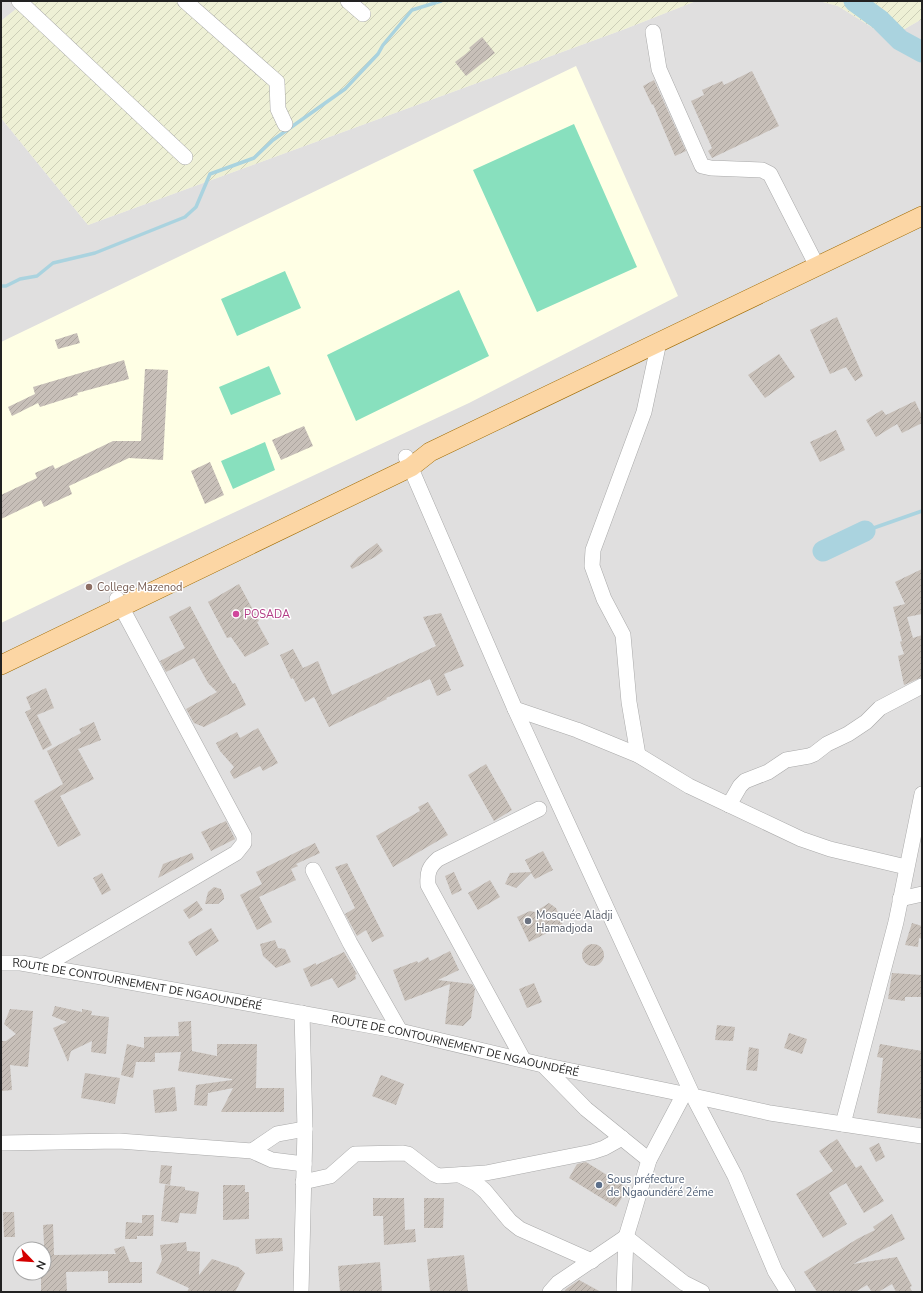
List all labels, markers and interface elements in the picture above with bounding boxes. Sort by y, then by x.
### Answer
place label: College Mazenod [97,580,182,595]
marker: College Mazenod [84,582,94,592]
place label: POSADA [244,607,290,622]
marker: POSADA [231,609,241,619]
place label: Mosquée Aladji Hamadjoda [536,908,613,936]
marker: Mosquée Aladji Hamadjoda [523,916,533,926]
street label: ROUTE DE CONTOURNEMENT DE NGAOUNDÉRÉ [12,956,263,1014]
street label: ROUTE DE CONTOURNEMENT DE NGAOUNDÉRÉ [330,1012,580,1080]
place label: Sous préfecture de Ngaoundéré 2éme [607,1172,714,1200]
marker: Sous préfecture de Ngaoundéré 2éme [594,1180,604,1190]
north arrow [12,1241,52,1281]
text: N [32,1258,49,1272]

